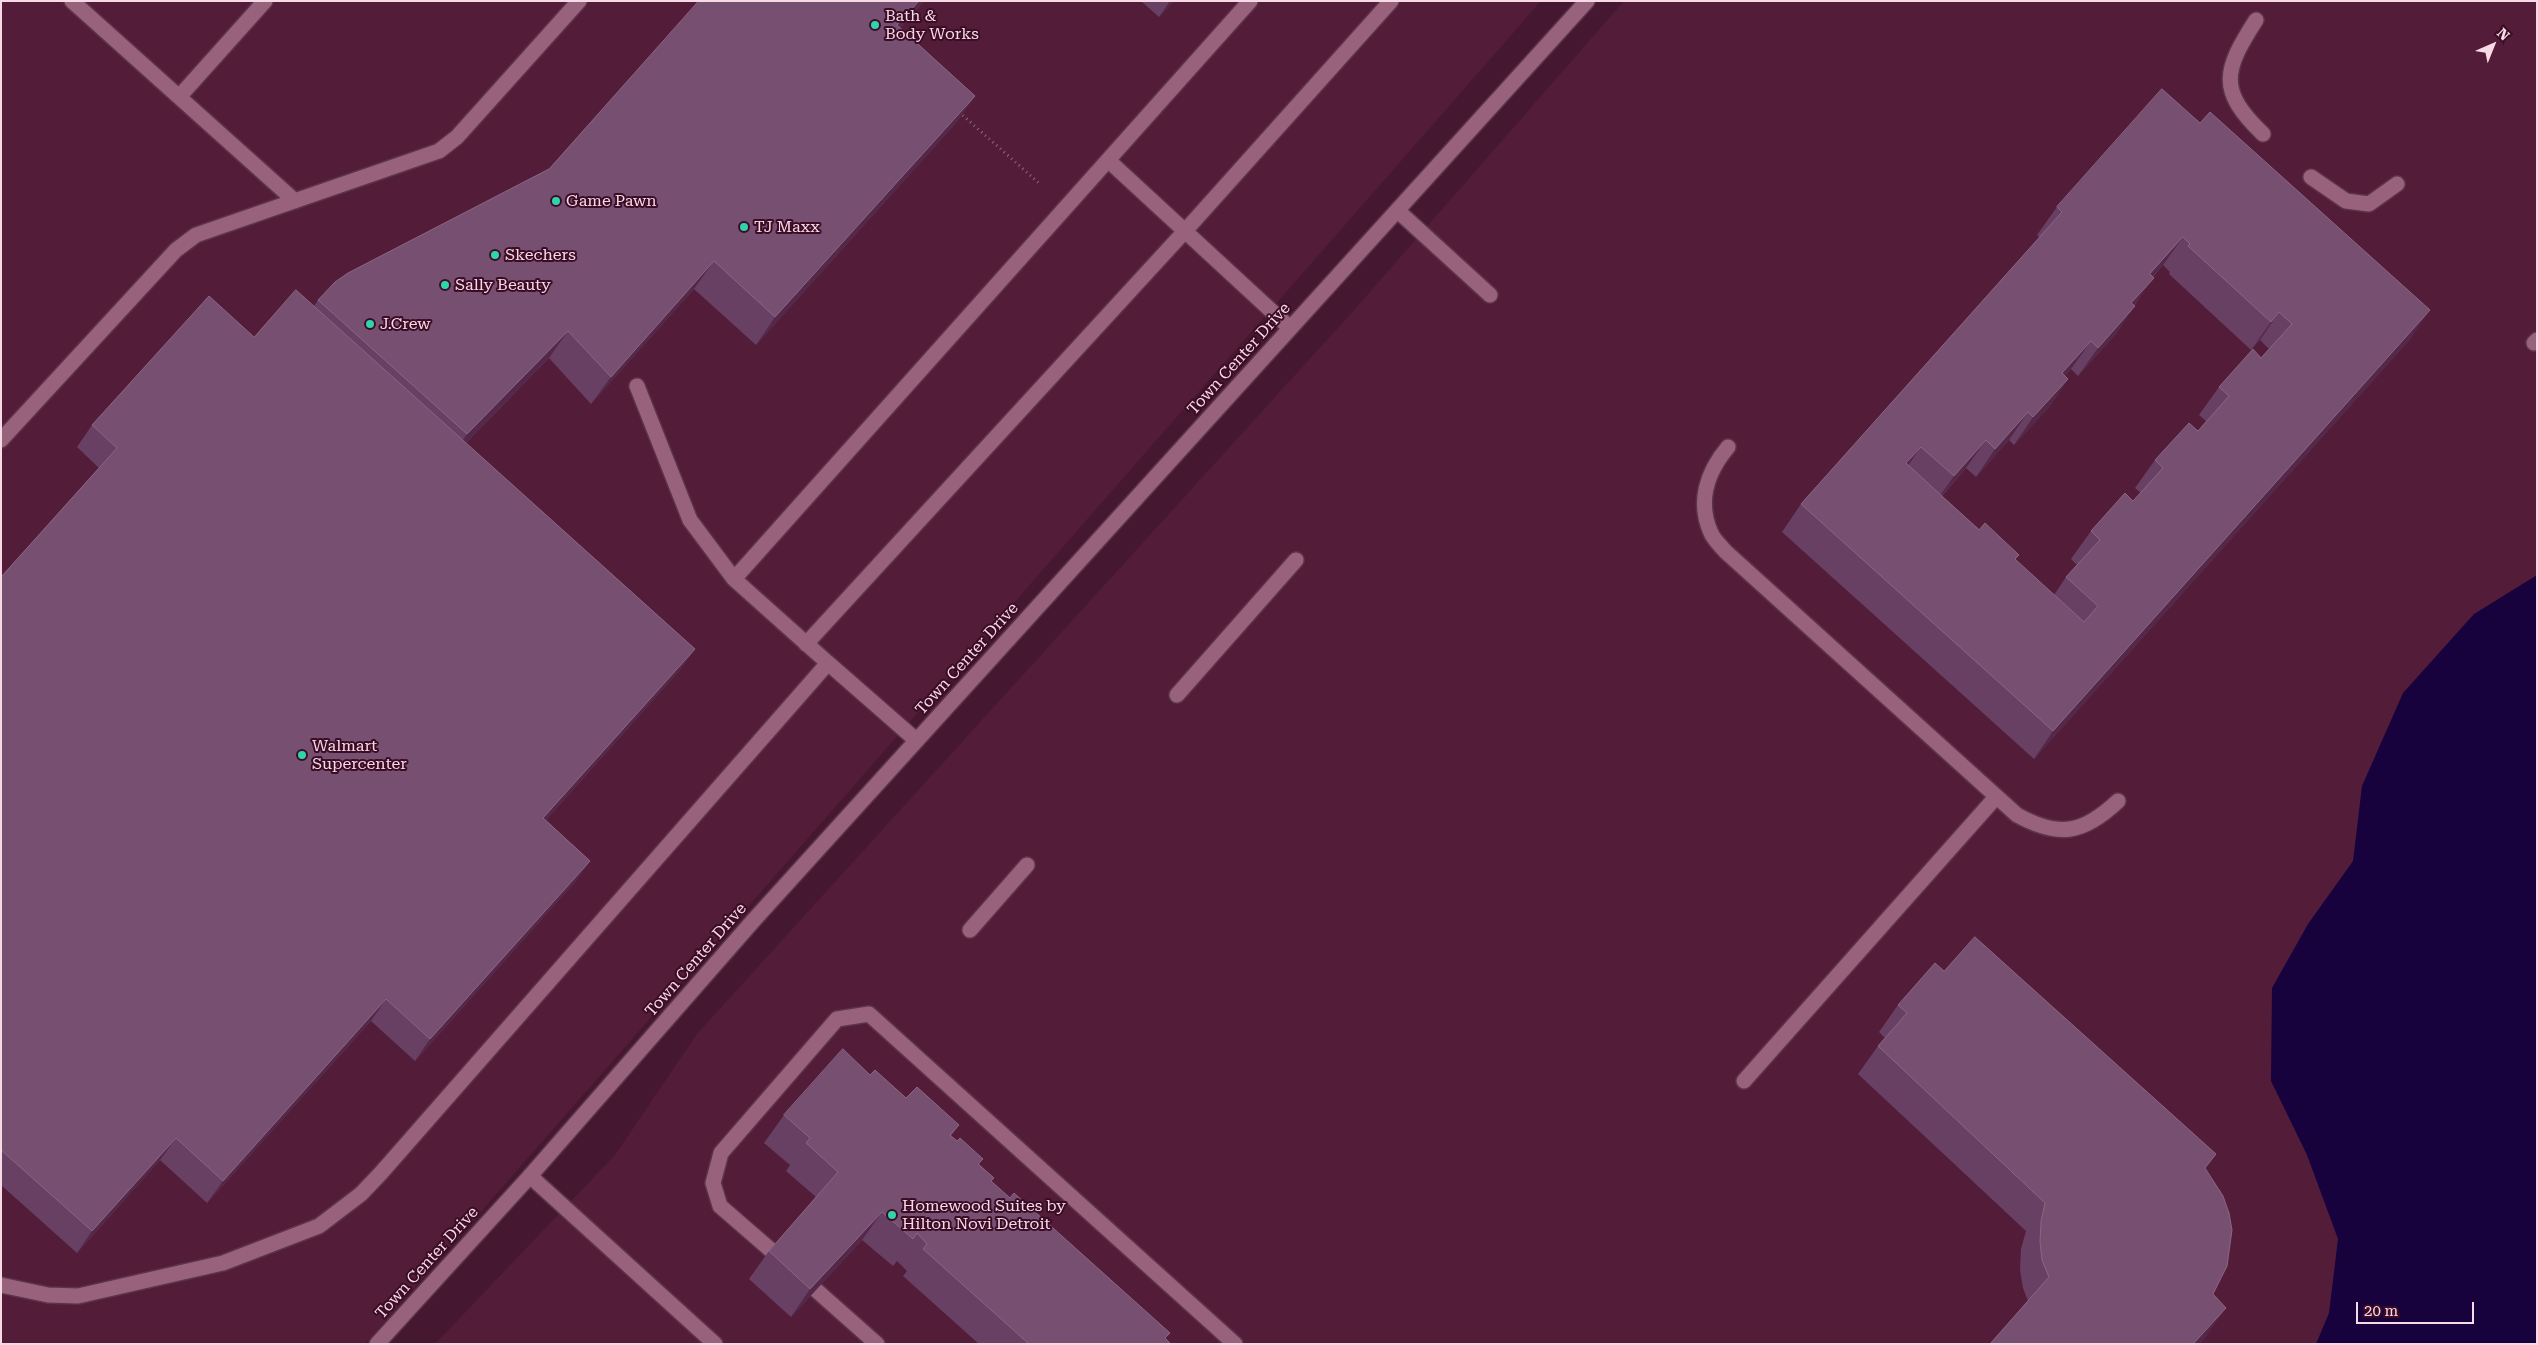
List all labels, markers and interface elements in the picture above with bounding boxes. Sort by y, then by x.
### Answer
place label: Bath & Body Works [885,6,979,44]
marker: Bath & Body Works [869,19,881,31]
north arrow [2468,20,2518,70]
text: N [2494,25,2513,44]
place label: Game Pawn [566,191,657,211]
marker: Game Pawn [550,195,562,207]
place label: TJ Maxx [754,217,820,237]
marker: TJ Maxx [738,221,750,233]
place label: Skechers [505,245,576,265]
marker: Skechers [489,249,501,261]
place label: Sally Beauty [455,275,551,295]
marker: Sally Beauty [439,279,451,291]
street label: Town Center Drive [1184,299,1294,419]
place label: J.Crew [380,314,431,334]
marker: J.Crew [364,318,376,330]
street label: Town Center Drive [912,599,1022,719]
place label: Walmart Supercenter [312,736,407,774]
marker: Walmart Supercenter [296,749,308,761]
street label: Town Center Drive [641,899,751,1021]
place label: Homewood Suites by Hilton Novi Detroit [902,1196,1066,1234]
street label: Town Center Drive [372,1203,482,1323]
marker: Homewood Suites by Hilton Novi Detroit [886,1209,898,1221]
scale bar [2358,1292,2476,1324]
text: 20 m [2364,1302,2398,1320]

